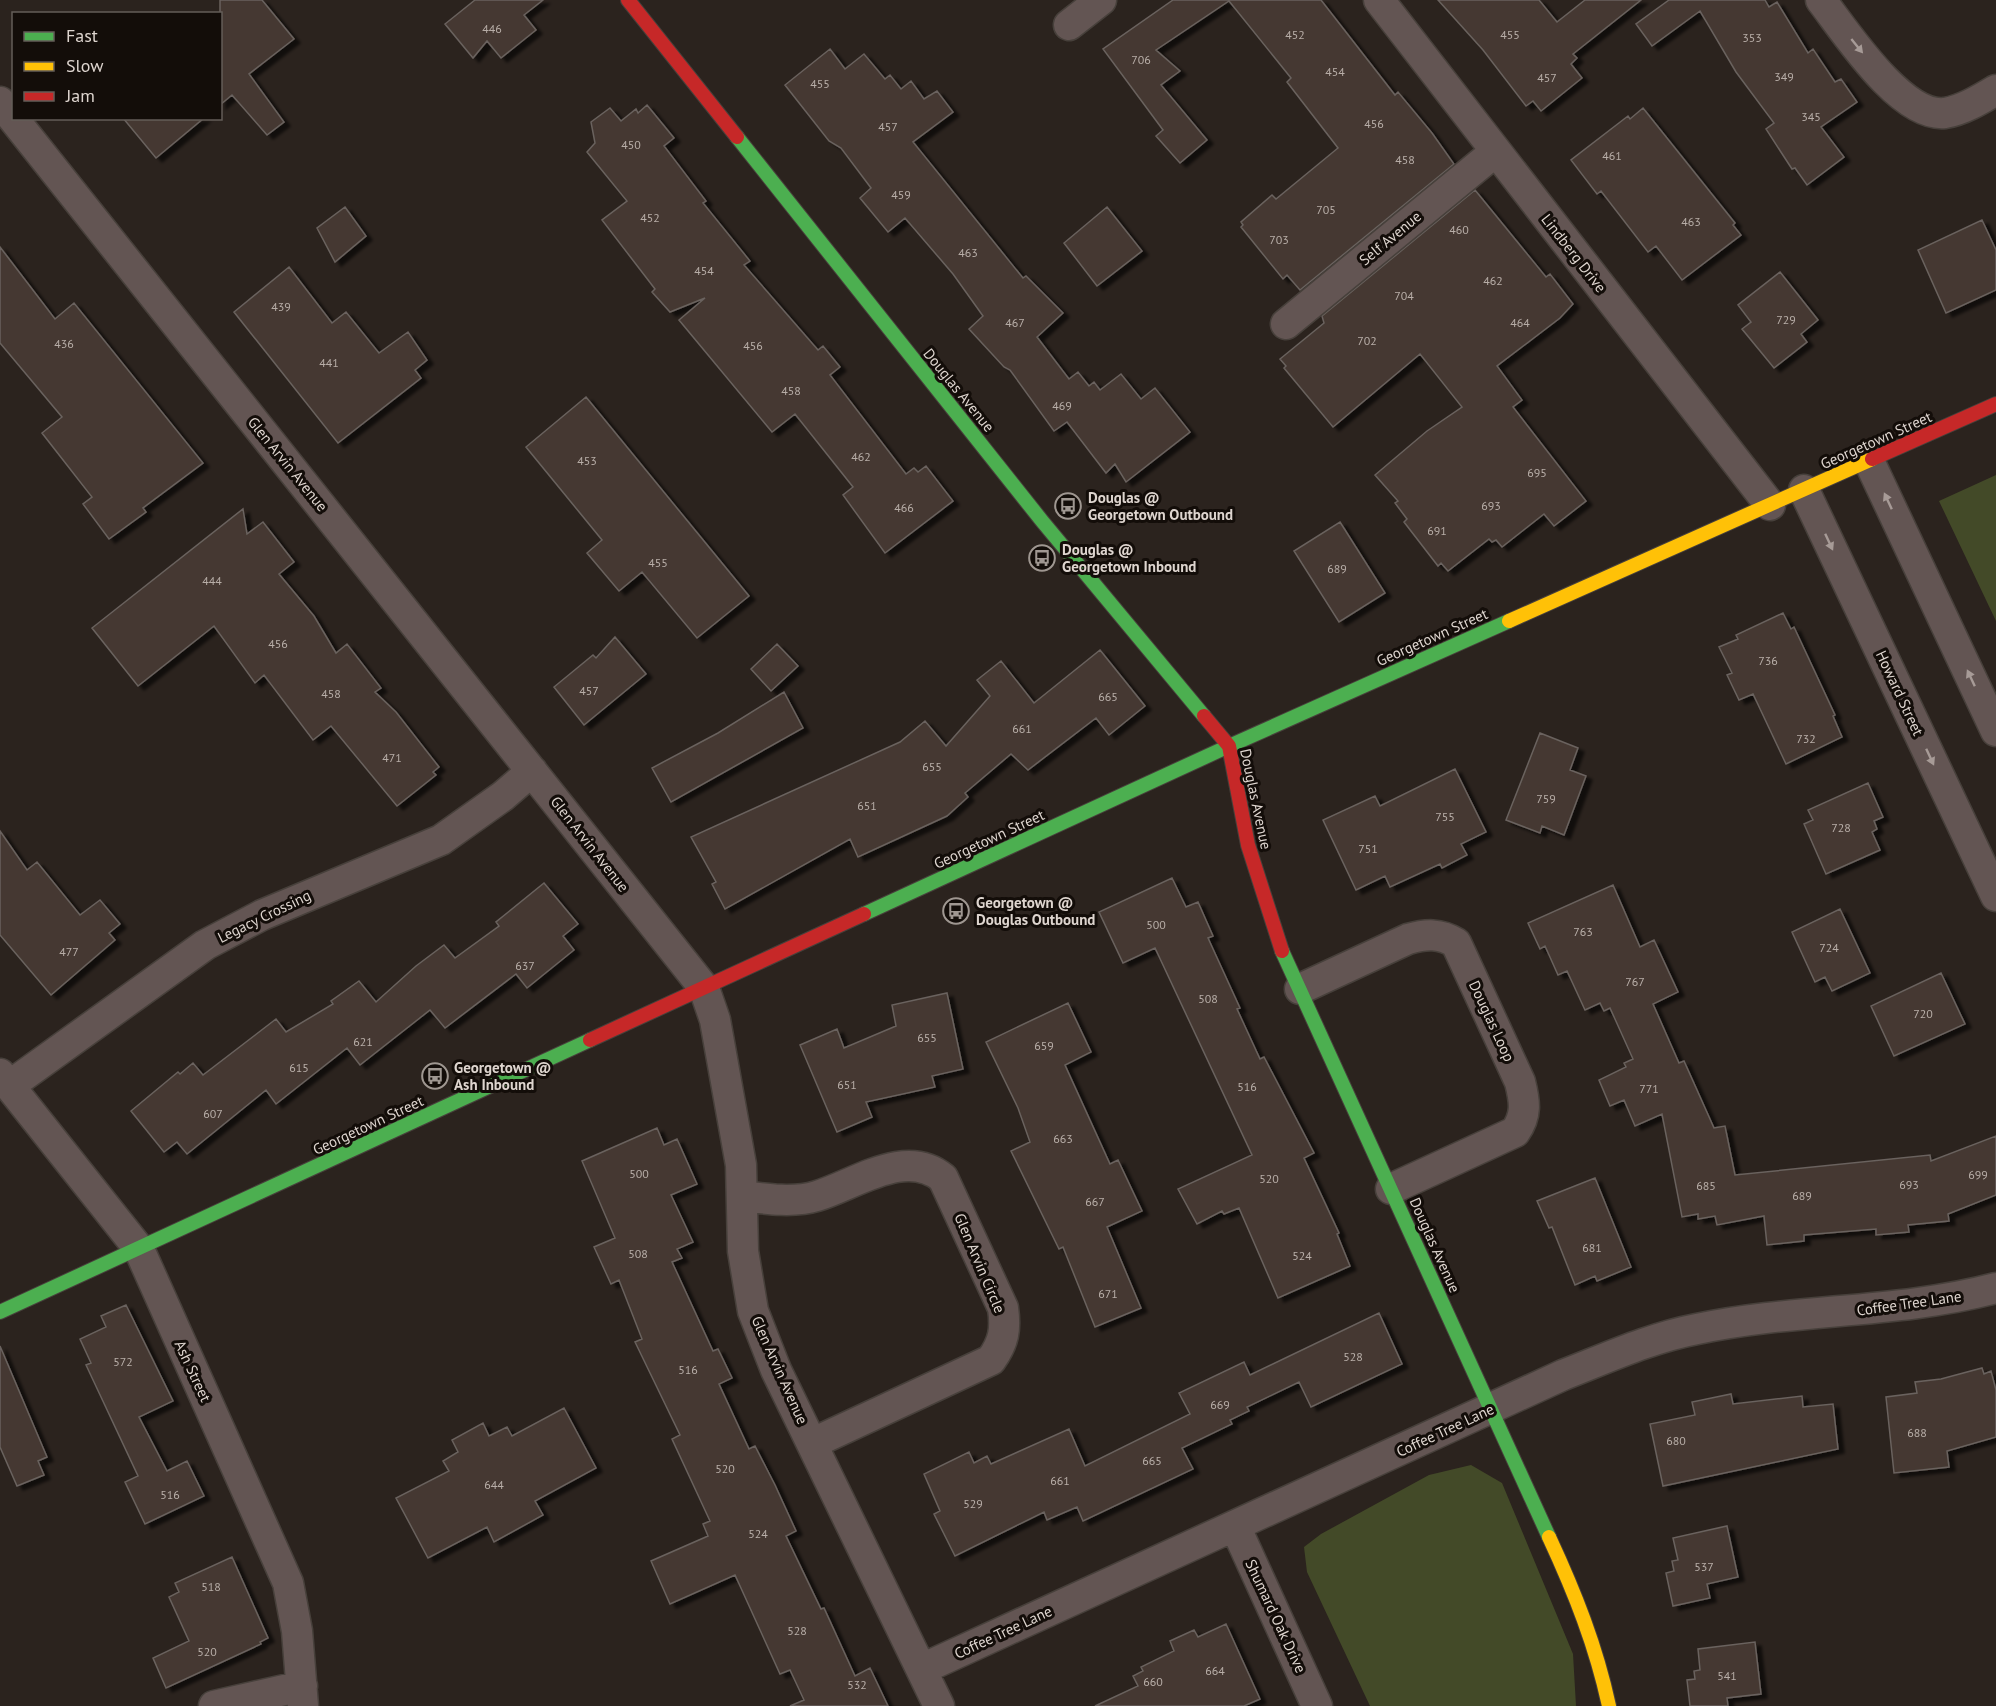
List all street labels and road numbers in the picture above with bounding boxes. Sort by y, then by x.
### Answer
street label: Self Avenue [1355,207,1425,269]
street label: Lindberg Drive [1537,210,1611,296]
street label: Douglas Avenue [919,344,999,436]
street label: Georgetown Street [1817,407,1935,473]
street label: Glen Arvin Avenue [244,413,332,515]
street label: Georgetown Street [1373,604,1491,670]
street label: Howard Street [1872,647,1928,739]
street label: Douglas Avenue [1236,747,1276,851]
street label: Glen Arvin Avenue [547,792,633,896]
street label: Georgetown Street [931,805,1047,873]
street label: Legacy Crossing [214,885,314,947]
street label: Douglas Loop [1465,977,1519,1065]
street label: Georgetown Street [310,1091,426,1159]
street label: Douglas Avenue [1405,1194,1465,1296]
street label: Glen Arvin Circle [950,1210,1010,1316]
street label: Coffee Tree Lane [1855,1286,1963,1320]
street label: Glen Arvin Avenue [748,1313,812,1427]
street label: Ash Street [171,1337,215,1405]
street label: Coffee Tree Lane [1393,1399,1497,1461]
street label: Shumard Oak Drive [1241,1556,1311,1676]
street label: Coffee Tree Lane [951,1601,1055,1663]

